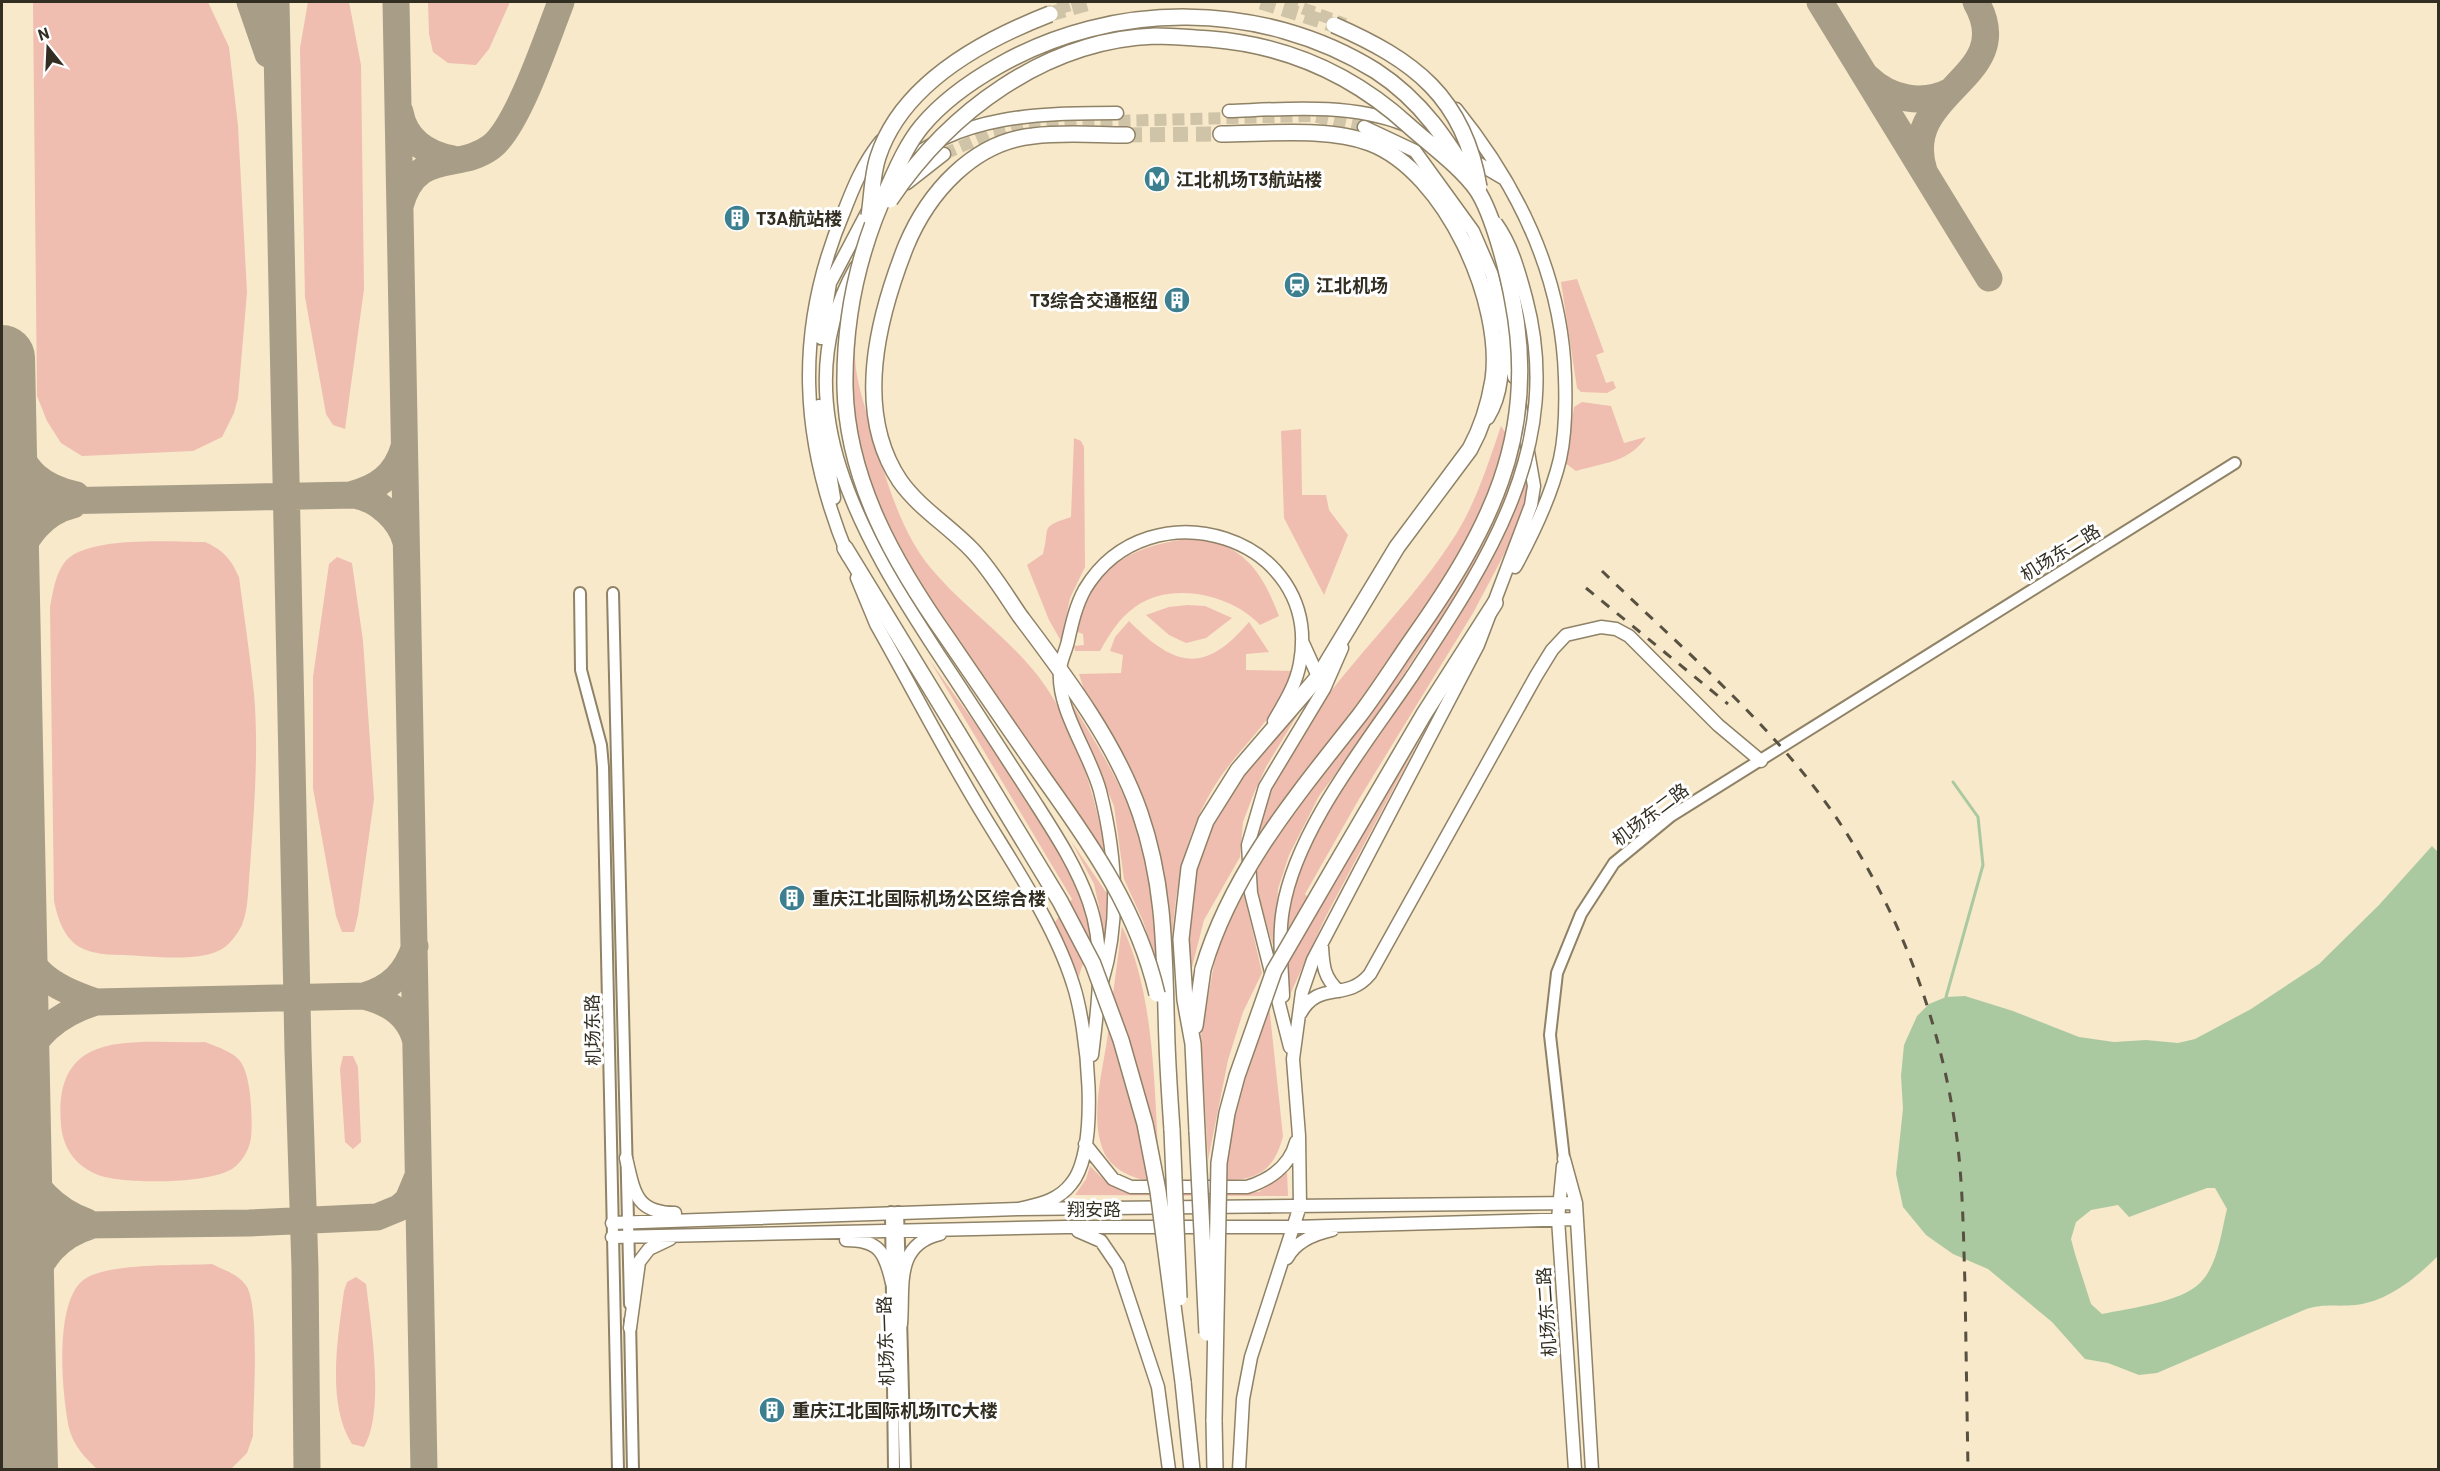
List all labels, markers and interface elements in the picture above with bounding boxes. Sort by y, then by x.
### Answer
north arrow [18,18,78,78]
text: N [35,23,51,44]
metro station icon: 江北机场T3航站楼 [1142,164,1172,194]
place label: 江北机场T3航站楼 [1176,168,1322,190]
building icon: T3A航站楼 [722,203,752,233]
place label: T3A航站楼 [756,207,842,229]
station icon: 江北机场 [1282,270,1312,300]
place label: 江北机场 [1316,274,1388,296]
building icon: T3综合交通枢纽 [1162,285,1192,315]
place label: T3综合交通枢纽 [1030,289,1158,311]
street label: 机场东二路 [2016,519,2104,585]
street label: 机场东二路 [1607,778,1693,850]
building icon: 重庆江北国际机场公区综合楼 [777,883,807,913]
place label: 重庆江北国际机场公区综合楼 [812,887,1046,909]
street label: 机场东路 [580,994,604,1066]
street label: 翔安路 [1067,1198,1121,1220]
street label: 机场东二路 [1532,1266,1560,1358]
street label: 机场东一路 [872,1296,898,1386]
building icon: 重庆江北国际机场ITC大楼 [757,1395,787,1425]
place label: 重庆江北国际机场ITC大楼 [792,1399,998,1421]

